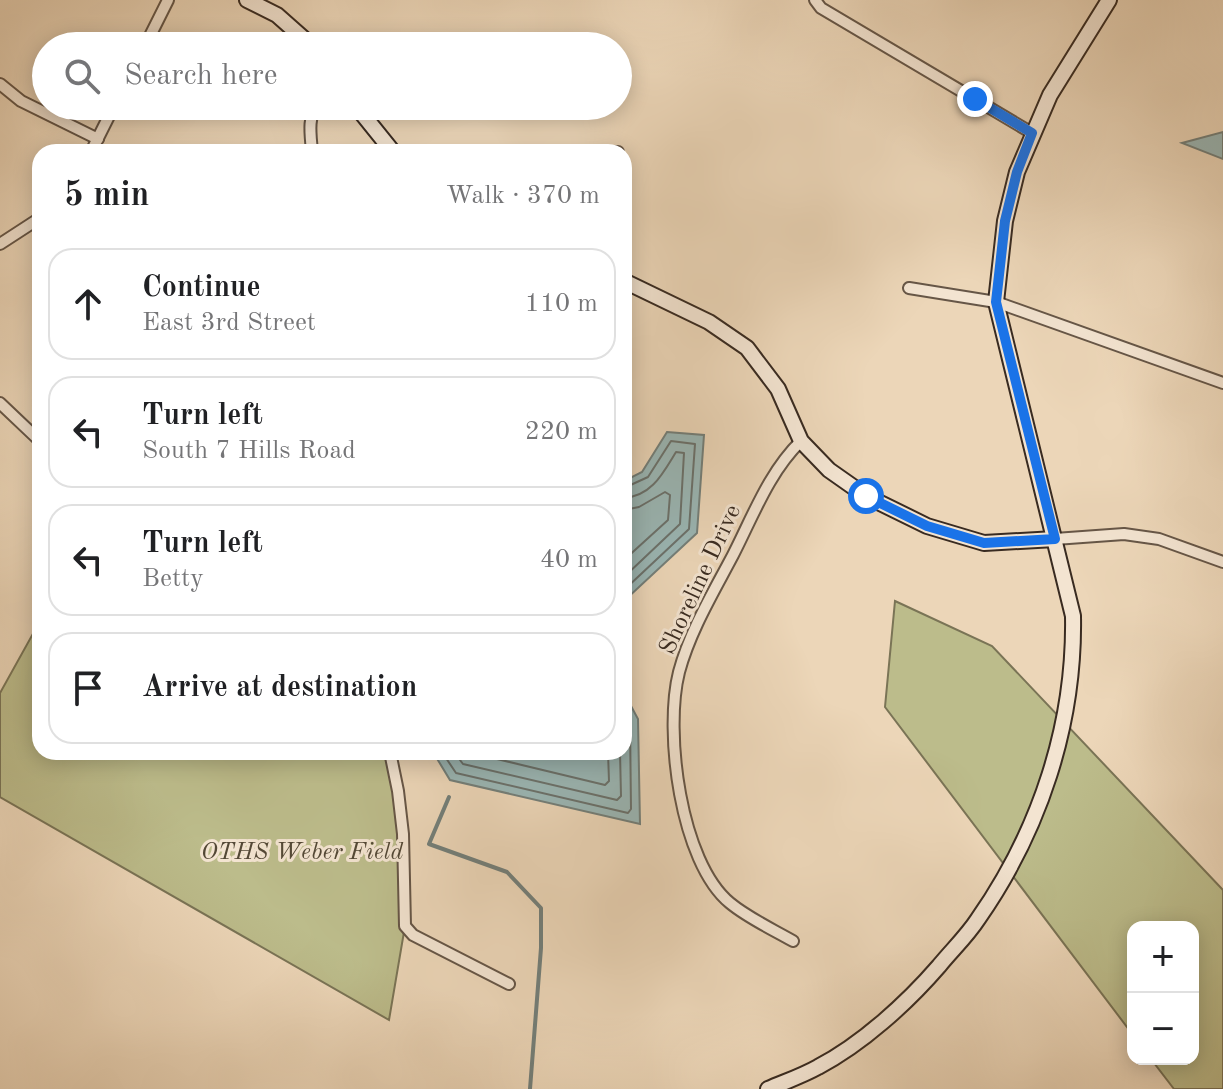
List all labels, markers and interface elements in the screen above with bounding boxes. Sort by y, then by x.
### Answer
search box [32,32,632,120]
icon: search [60,54,104,98]
text: Search here [124,61,278,91]
route end [957,81,993,117]
text: 5 min [64,179,149,213]
text: Walk · 370 m [446,183,600,209]
text: Continue [142,273,261,303]
icon: ahead [66,282,110,326]
text: 110 m [525,291,598,317]
text: East 3rd Street [142,310,316,336]
text: Turn left [142,401,263,431]
icon: left [66,410,110,454]
text: 220 m [525,419,598,445]
text: South 7 Hills Road [142,438,356,464]
route start [848,478,884,514]
street label: Shoreline Drive [656,501,746,659]
text: Turn left [142,529,263,559]
icon: left [66,538,110,582]
text: 40 m [540,547,598,573]
text: Betty [142,566,204,592]
icon: arrive [66,666,110,710]
text: Arrive at destination [142,673,417,703]
park label: OTHS Weber Field [201,841,403,865]
map controls [1127,921,1199,1065]
button: + [1127,921,1199,993]
button: − [1127,993,1199,1065]

